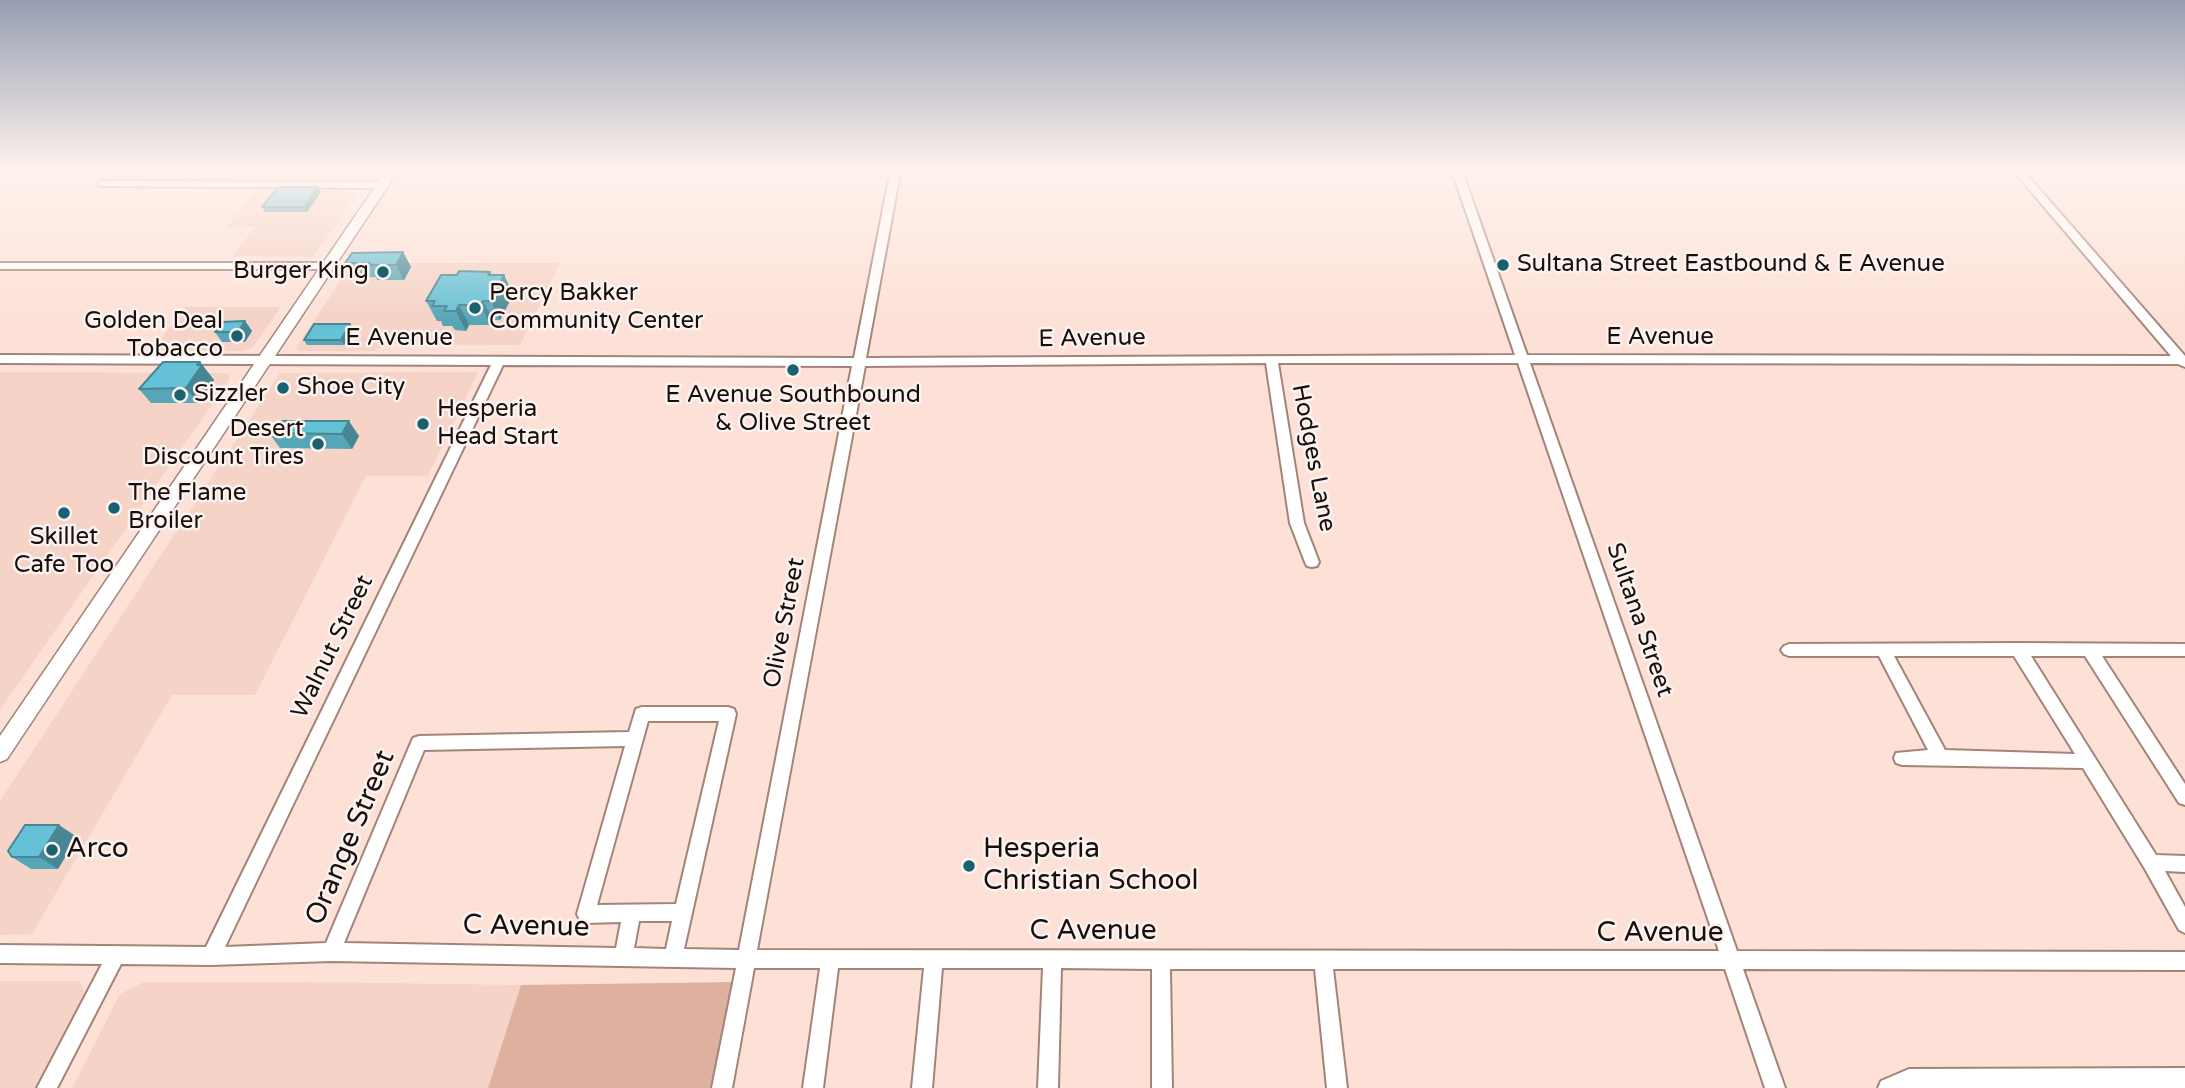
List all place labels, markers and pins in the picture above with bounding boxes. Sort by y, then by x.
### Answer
place label: Sultana Street Eastbound & E Avenue [1517,251,1945,279]
marker: Sultana Street Eastbound & E Avenue [1495,257,1511,273]
place label: Burger King [233,258,369,286]
marker: Burger King [375,264,391,280]
place label: Percy Bakker Community Center [489,280,703,336]
marker: Percy Bakker Community Center [467,300,483,316]
place label: Golden Deal Tobacco [84,308,223,364]
marker: Golden Deal Tobacco [229,328,245,344]
marker: E Avenue Southbound & Olive Street [785,362,801,378]
place label: Shoe City [297,374,405,402]
marker: Shoe City [275,380,291,396]
place label: Sizzler [194,381,267,409]
place label: E Avenue Southbound & Olive Street [665,382,921,438]
marker: Sizzler [172,387,188,403]
place label: Hesperia Head Start [437,396,559,452]
place label: Desert Discount Tires [143,416,304,472]
marker: Hesperia Head Start [415,416,431,432]
marker: Desert Discount Tires [310,436,326,452]
place label: The Flame Broiler [128,480,246,536]
marker: The Flame Broiler [106,500,122,516]
marker: Skillet Cafe Too [56,505,72,521]
place label: Skillet Cafe Too [14,524,114,580]
place label: Arco [66,833,129,867]
place label: Hesperia Christian School [983,833,1199,899]
marker: Arco [44,842,60,858]
marker: Hesperia Christian School [961,858,977,874]

